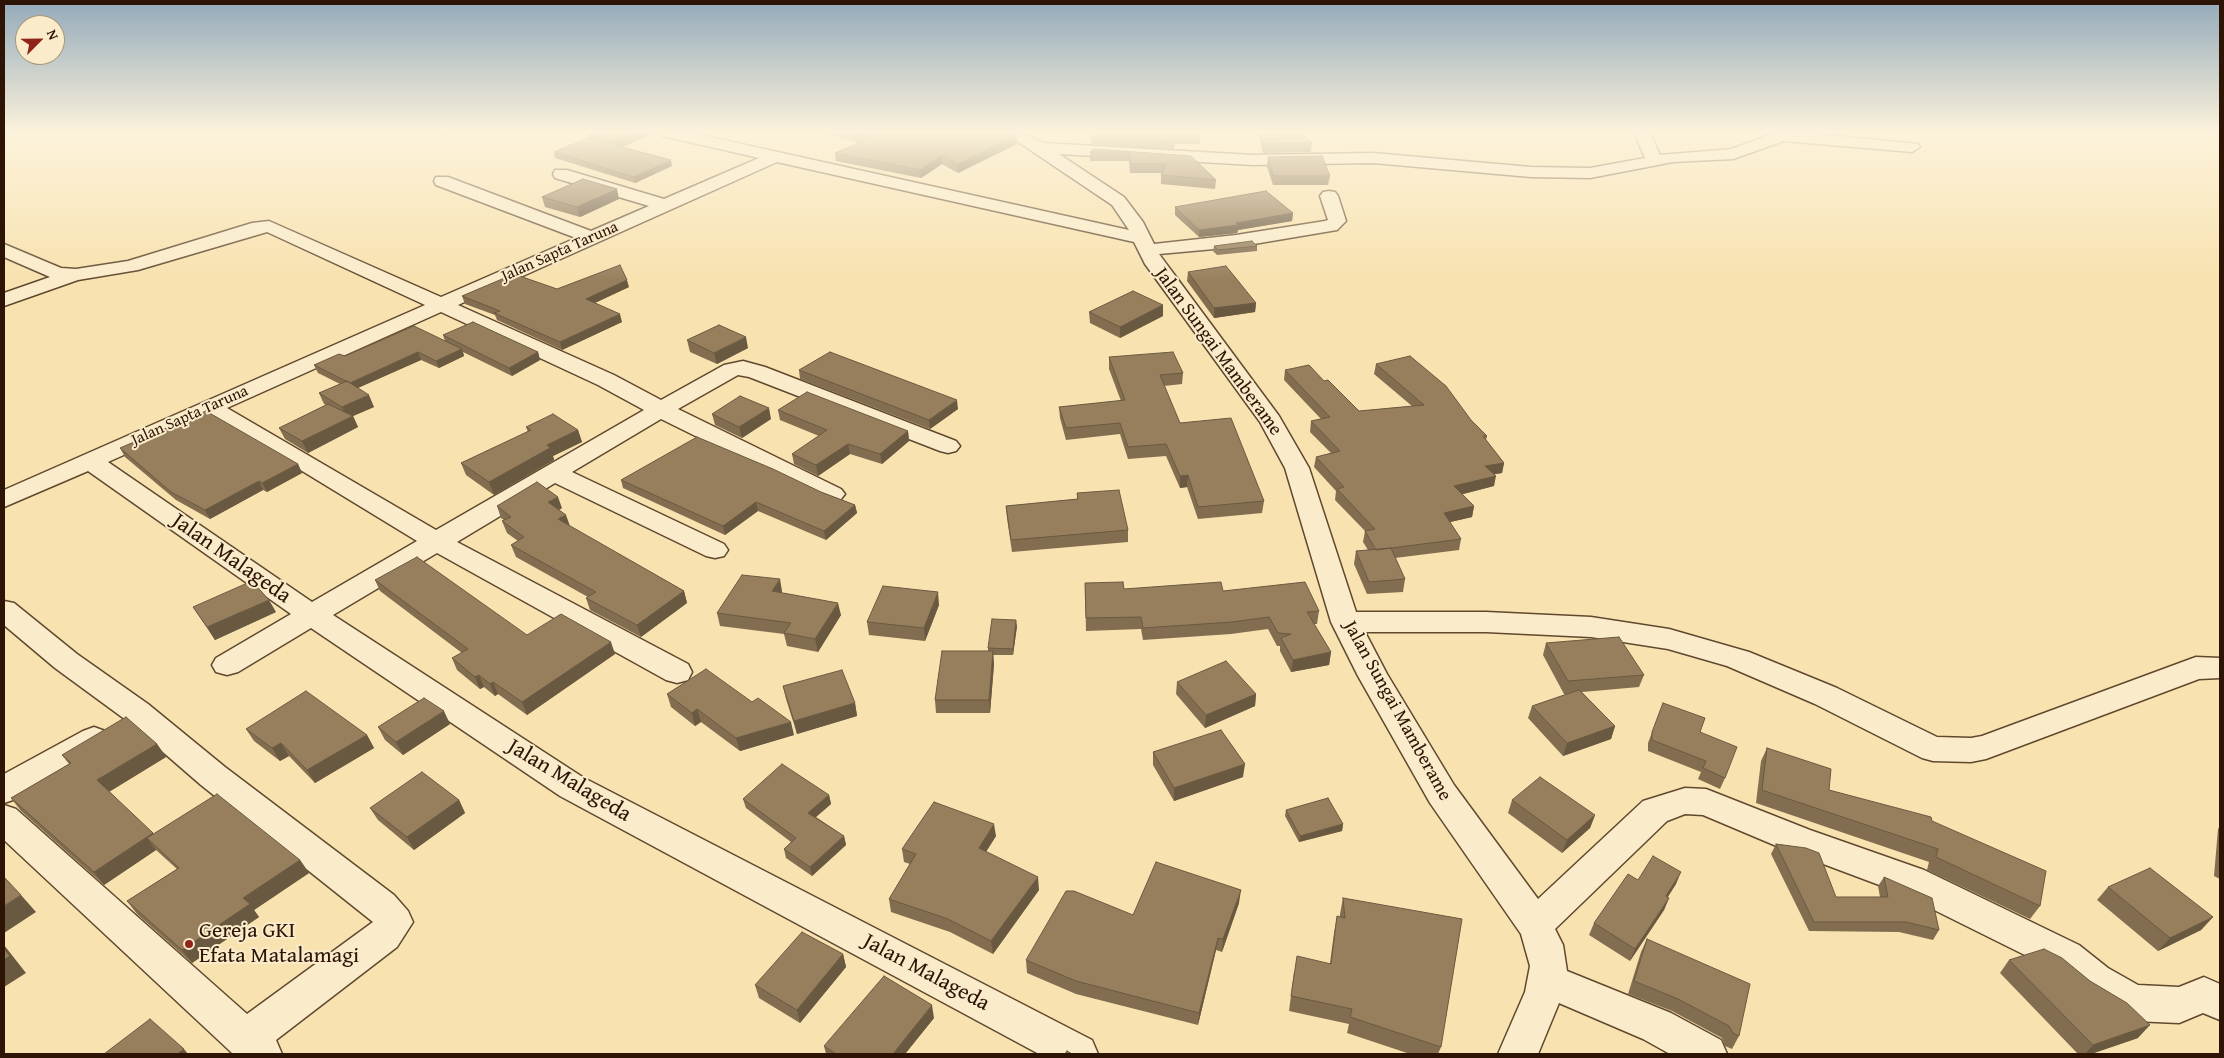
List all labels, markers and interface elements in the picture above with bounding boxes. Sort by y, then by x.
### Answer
north arrow [15,15,65,65]
text: N [42,26,64,43]
street label: Jalan Sapta Taruna [499,218,621,286]
street label: Jalan Sungai Mamberame [1149,264,1287,440]
street label: Jalan Sapta Taruna [129,382,251,450]
street label: Jalan Malageda [166,508,296,610]
street label: Jalan Sungai Mamberame [1338,617,1456,805]
street label: Jalan Malageda [502,734,636,828]
place label: Gereja GKI Efata Matalamagi [199,918,359,969]
street label: Jalan Malageda [858,929,994,1017]
marker: Gereja GKI Efata Matalamagi [183,938,195,950]

